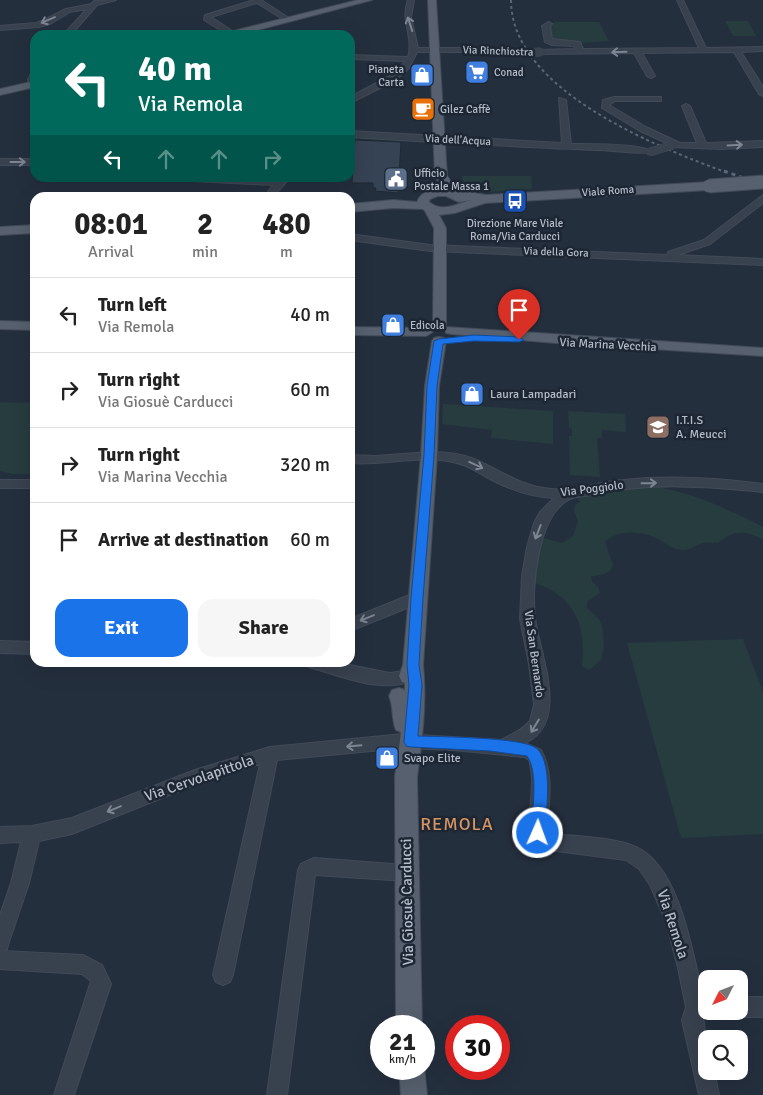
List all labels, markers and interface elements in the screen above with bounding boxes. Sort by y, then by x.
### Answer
one-way arrow [41,16,56,26]
one-way arrow [404,17,414,33]
street label: Via Rinchiostra [462,43,534,59]
text: 40 m [138,47,212,90]
one-way arrow [611,47,627,56]
icon: left [55,50,120,115]
supermarket icon: Conad [464,59,490,85]
shop icon: Pianeta Carta [409,62,435,88]
place label: Pianeta Carta [368,63,404,89]
place label: Conad [494,66,524,79]
text: Via Remola [138,90,243,117]
cafe icon: Gilez Caffè [410,96,436,122]
place label: Gilez Caffè [440,103,491,116]
street label: Via dell'Acqua [425,132,492,148]
one-way arrow [727,141,743,150]
icon: left [99,145,127,173]
icon: ahead [152,145,180,173]
icon: ahead [205,145,233,173]
icon: right [258,145,286,173]
one-way arrow [9,157,25,167]
public building icon: Ufficio Postale Massa 1 [383,166,409,192]
place label: Ufficio Postale Massa 1 [414,167,489,193]
street label: Viale Roma [581,183,635,199]
bus stop icon: Direzione Mare Viale Roma/Via Carducci [502,188,528,214]
text: 08:01 [74,206,148,243]
text: 2 [197,206,213,243]
text: 480 [262,206,311,243]
place label: Direzione Mare Viale Roma/Via Carducci [467,217,563,243]
text: Arrival [88,242,134,262]
text: min [192,242,218,262]
text: m [280,242,293,262]
street label: Via della Gora [523,244,589,260]
pin [498,289,540,340]
text: Turn left [98,293,167,317]
icon: arrive [505,296,533,324]
icon: left [55,301,83,329]
text: 40 m [290,303,330,327]
shop icon: Edicola [380,312,406,338]
text: Via Remola [98,317,174,337]
place label: Edicola [410,319,445,332]
street label: Via Marina Vecchia [559,335,657,355]
text: Turn right [98,368,180,392]
icon: right [55,376,83,404]
text: 60 m [290,378,330,402]
shop icon: Laura Lampadari [459,381,485,407]
place label: Laura Lampadari [490,387,576,402]
text: Via Giosuè Carducci [98,392,233,412]
place label: I.T.I.S A. Meucci [676,413,726,442]
school or university icon: I.T.I.S A. Meucci [645,414,671,440]
text: Turn right [98,443,180,467]
icon: right [55,451,83,479]
text: 320 m [280,453,330,477]
one-way arrow [468,461,483,470]
text: Via Marina Vecchia [98,467,228,487]
street label: Via Poggiolo [560,478,624,500]
one-way arrow [641,479,657,488]
one-way arrow [533,524,542,539]
icon: arrive [55,526,83,554]
text: Arrive at destination [98,528,269,552]
text: 60 m [290,528,330,552]
button: Exit [55,599,188,657]
button: Share [198,599,330,657]
street label: Via San Bernardo [520,609,548,699]
one-way arrow [360,614,375,623]
one-way arrow [529,718,539,732]
one-way arrow [346,741,362,751]
shop icon: Svapo Elite [374,745,400,771]
street label: Via Cervolapittola [142,751,256,805]
place label: Svapo Elite [404,751,461,766]
one-way arrow [107,805,122,814]
position arrow [511,806,563,858]
district label: REMOLA [420,813,494,835]
street label: Via Giosuè Carducci [397,838,417,966]
street label: Via Remola [653,887,693,961]
north arrow [698,970,748,1020]
map controls [698,970,748,1080]
speed limit sign: 30 [445,1015,510,1080]
text: 21 [389,1026,416,1057]
button: search [698,1030,748,1080]
text: km/h [389,1052,416,1067]

